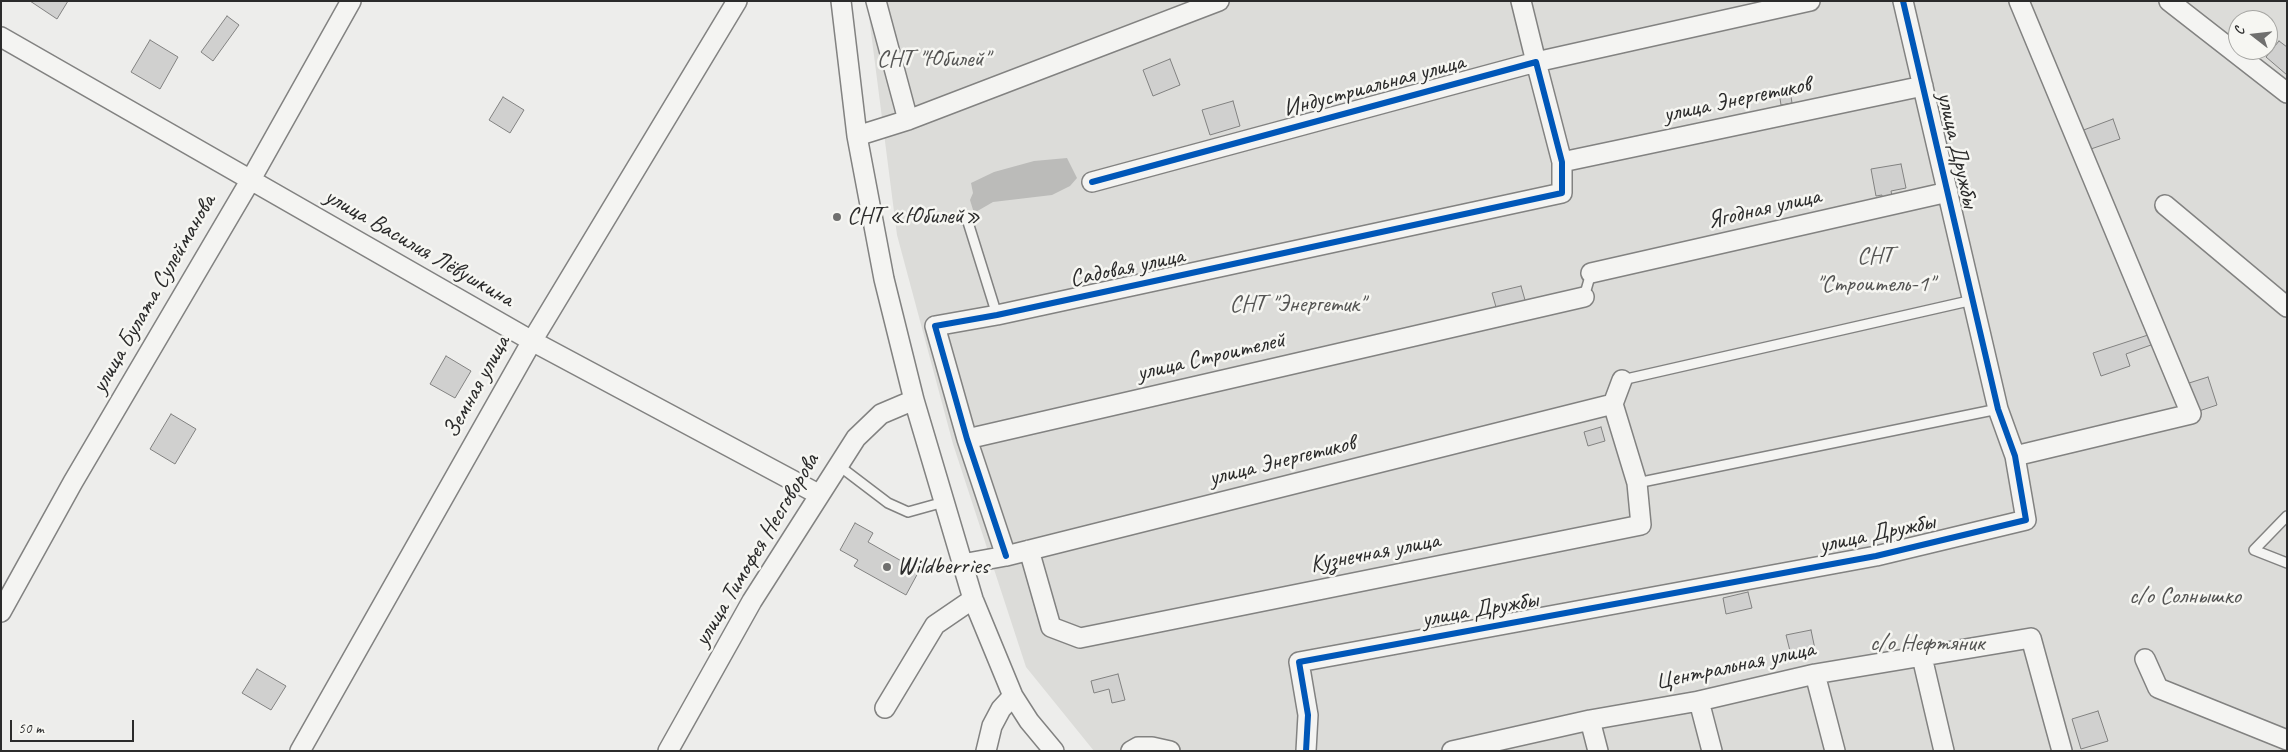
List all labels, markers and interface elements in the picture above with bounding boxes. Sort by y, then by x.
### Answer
north arrow [2228,10,2278,60]
text: С [2230,25,2248,37]
park label: СНТ "Юбилей" [877,46,989,74]
street label: Индустриальная улица [1280,48,1468,124]
street label: улица Энергетиков [1661,70,1813,130]
street label: улица Дружбы [1930,89,1984,211]
street label: улица Василия Лёвушкина [319,182,519,314]
street label: Ягодная улица [1705,182,1823,236]
street label: улица Булата Сулейманова [85,190,223,398]
place label: СНТ «Юбилей» [847,203,981,231]
marker: СНТ «Юбилей» [831,211,843,223]
street label: Садовая улица [1067,242,1187,294]
park label: СНТ "Строитель-1" [1816,243,1934,299]
park label: СНТ "Энергетик" [1229,291,1365,319]
street label: улица Строителей [1134,326,1288,388]
street label: Земная улица [437,331,517,443]
street label: улица Энергетиков [1206,429,1358,493]
street label: улица Тимофея Несговорова [688,448,826,652]
street label: улица Дружбы [1816,508,1938,560]
street label: Кузнечная улица [1308,526,1442,580]
place label: Wildberries [897,553,989,581]
marker: Wildberries [881,561,893,573]
park label: с/о Солнышко [2129,583,2241,611]
street label: улица Дружбы [1420,586,1540,634]
park label: с/о Нефтяник [1870,630,1984,658]
street label: Центральная улица [1653,635,1817,697]
scale bar [12,710,136,742]
text: 50 m [18,719,44,738]

